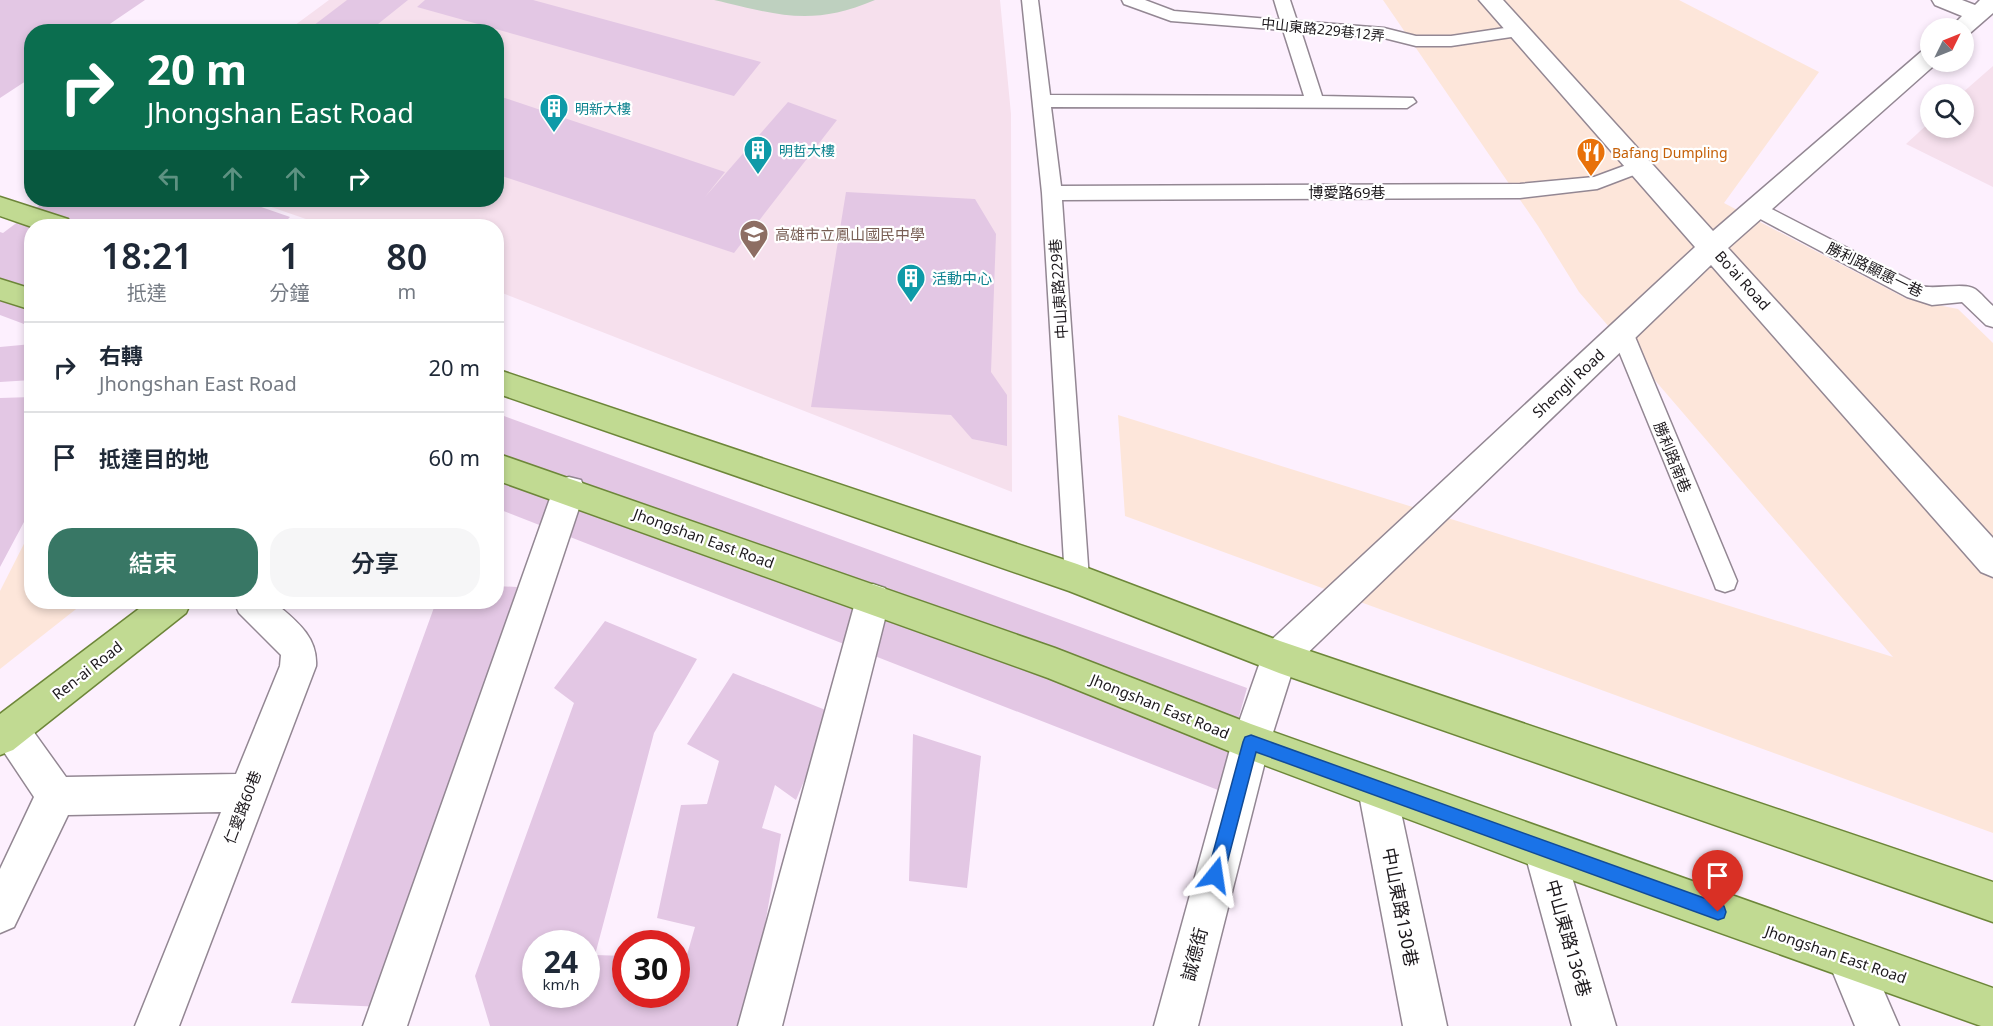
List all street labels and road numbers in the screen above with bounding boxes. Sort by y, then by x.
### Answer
street label: 中山東路229巷12弄 [1260,13,1386,45]
street label: 博愛路69巷 [1308,182,1386,202]
street label: 勝利路顯惠一巷 [1823,237,1927,301]
street label: 中山東路229巷 [1045,238,1071,340]
street label: Bo'ai Road [1711,246,1775,314]
street label: Shengli Road [1527,344,1609,422]
street label: 勝利路南巷 [1650,418,1696,496]
street label: Jhongshan East Road [629,503,777,573]
street label: Ren-ai Road [48,636,126,704]
street label: Jhongshan East Road [1086,668,1232,743]
street label: 仁愛路60巷 [219,767,265,847]
street label: 中山東路130巷 [1378,845,1424,969]
street label: 中山東路136巷 [1541,877,1597,999]
street label: Jhongshan East Road [1761,920,1909,988]
street label: 誠德街 [1175,925,1213,983]

